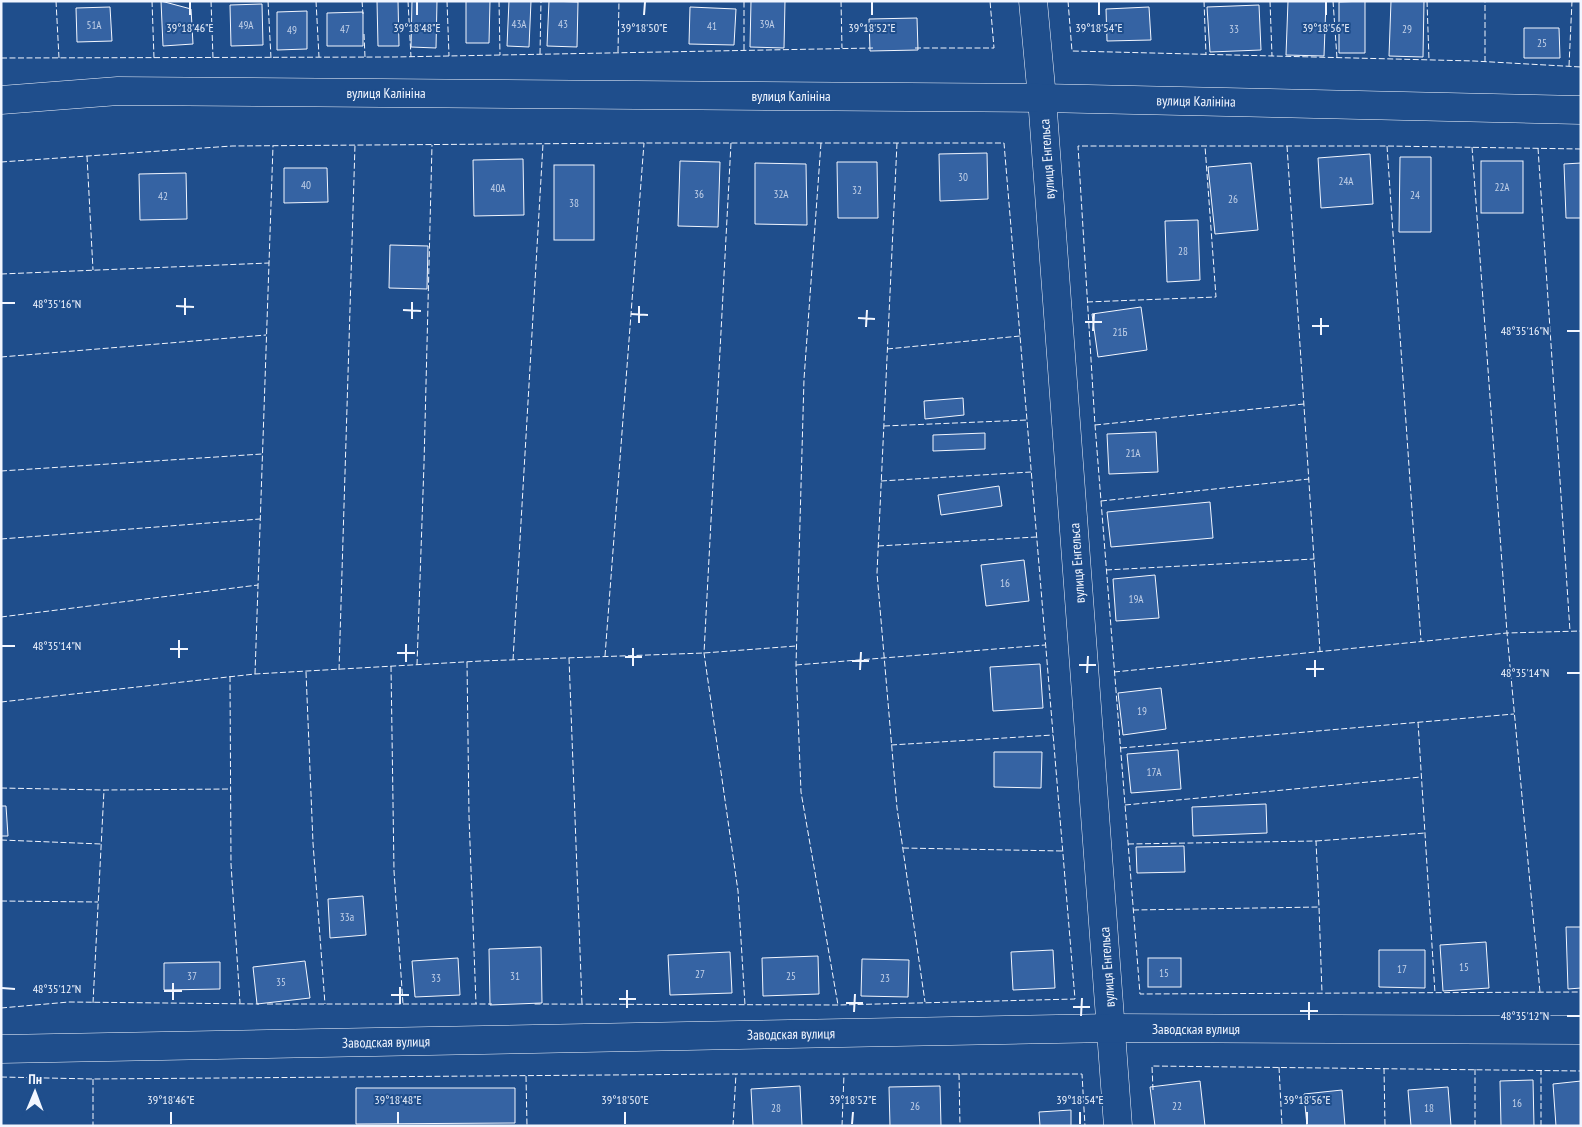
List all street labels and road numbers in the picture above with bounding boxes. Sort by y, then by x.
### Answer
street label: вулиця Калініна [346,84,426,102]
street label: вулиця Калініна [751,87,831,105]
street label: вулиця Калініна [1156,91,1236,111]
street label: вулиця Енгельса [1035,118,1059,200]
street label: вулиця Енгельса [1065,522,1089,604]
street label: вулиця Енгельса [1095,926,1119,1008]
street label: Заводская вулиця [1152,1020,1240,1038]
street label: Заводская вулиця [747,1024,835,1044]
street label: Заводская вулиця [342,1032,430,1052]

